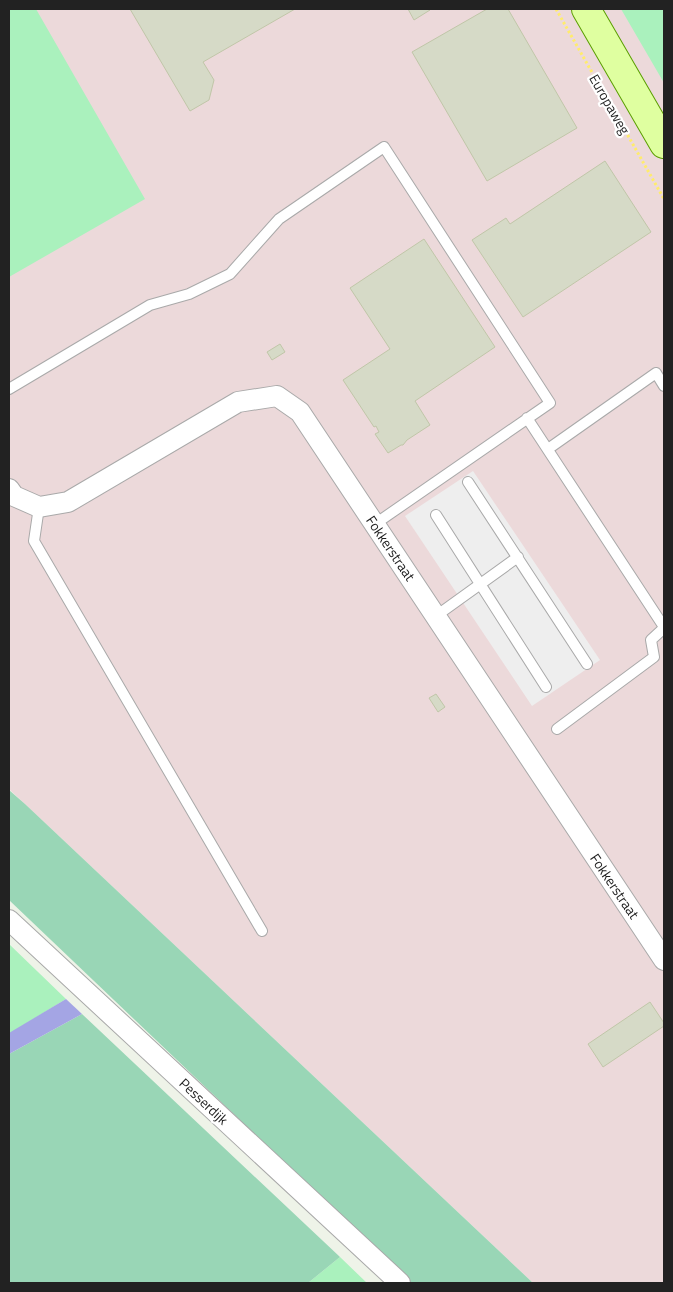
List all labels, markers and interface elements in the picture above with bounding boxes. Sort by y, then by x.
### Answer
street label: Europaweg [584,70,636,138]
street label: Fokkerstraat [361,511,421,585]
street label: Fokkerstraat [585,849,645,923]
street label: Pesserdijk [175,1073,233,1129]

